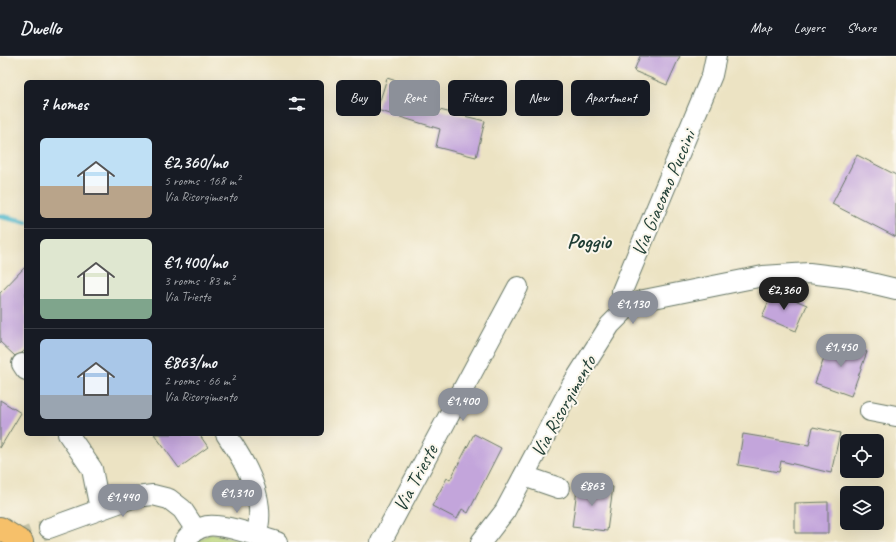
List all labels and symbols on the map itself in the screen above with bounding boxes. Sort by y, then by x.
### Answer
street label: Via Giacomo Puccini [626,124,702,260]
district label: Poggio [567,228,612,254]
pin: €2,360 [751,277,817,311]
pin: €1,130 [600,291,666,325]
pin: €1,450 [808,334,874,368]
street label: Via Risorgimento [525,350,602,461]
pin: €1,400 [430,388,496,422]
street label: Via Trieste [388,439,444,516]
pin: €863 [568,473,616,507]
pin: €1,310 [204,480,270,514]
pin: €1,440 [90,484,156,518]

